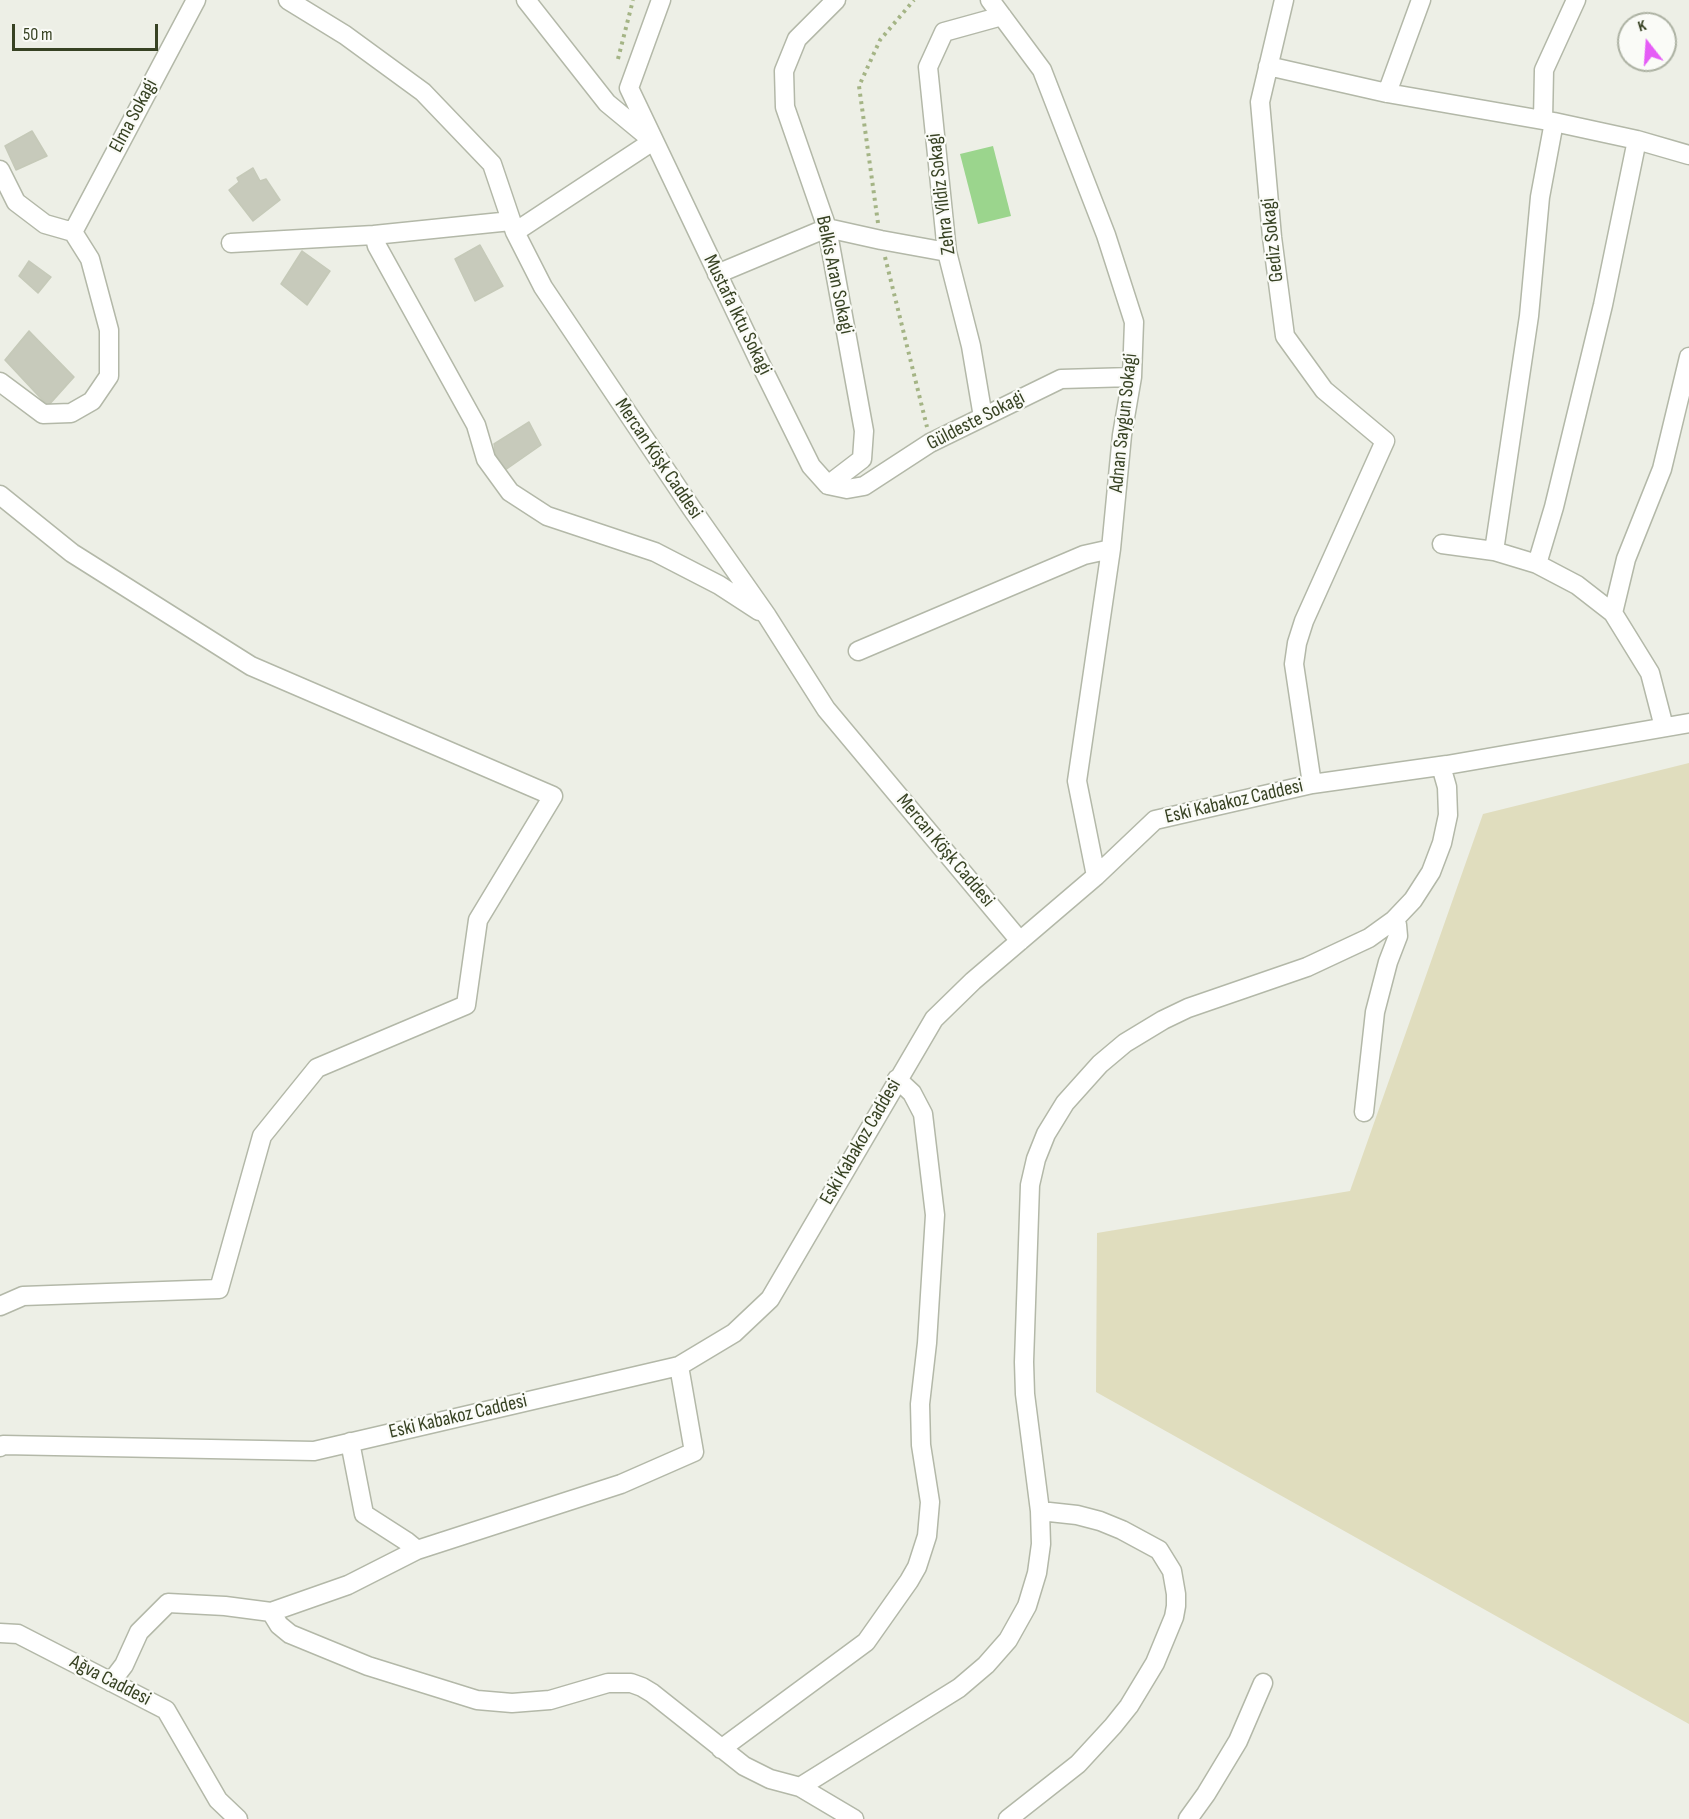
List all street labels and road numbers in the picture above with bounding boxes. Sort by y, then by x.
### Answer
street label: Elma Sokagi [105,75,163,157]
street label: Zehra Yildiz Sokagi [923,132,961,256]
street label: Gediz Sokagi [1257,197,1289,283]
street label: Belkis Aran Sokagi [810,214,858,336]
street label: Mustafa Iktu Sokagi [698,251,776,379]
street label: Adnan Saygun Sokagi [1105,352,1143,494]
street label: Güldeste Sokagi [923,386,1029,456]
street label: Mercan Köşk Caddesi [609,394,707,524]
street label: Eski Kabakoz Caddesi [1163,774,1305,830]
street label: Mercan Köşk Caddesi [891,790,999,912]
street label: Eski Kabakoz Caddesi [815,1075,907,1209]
street label: Eski Kabakoz Caddesi [387,1389,529,1445]
street label: Ağva Caddesi [66,1650,154,1712]

